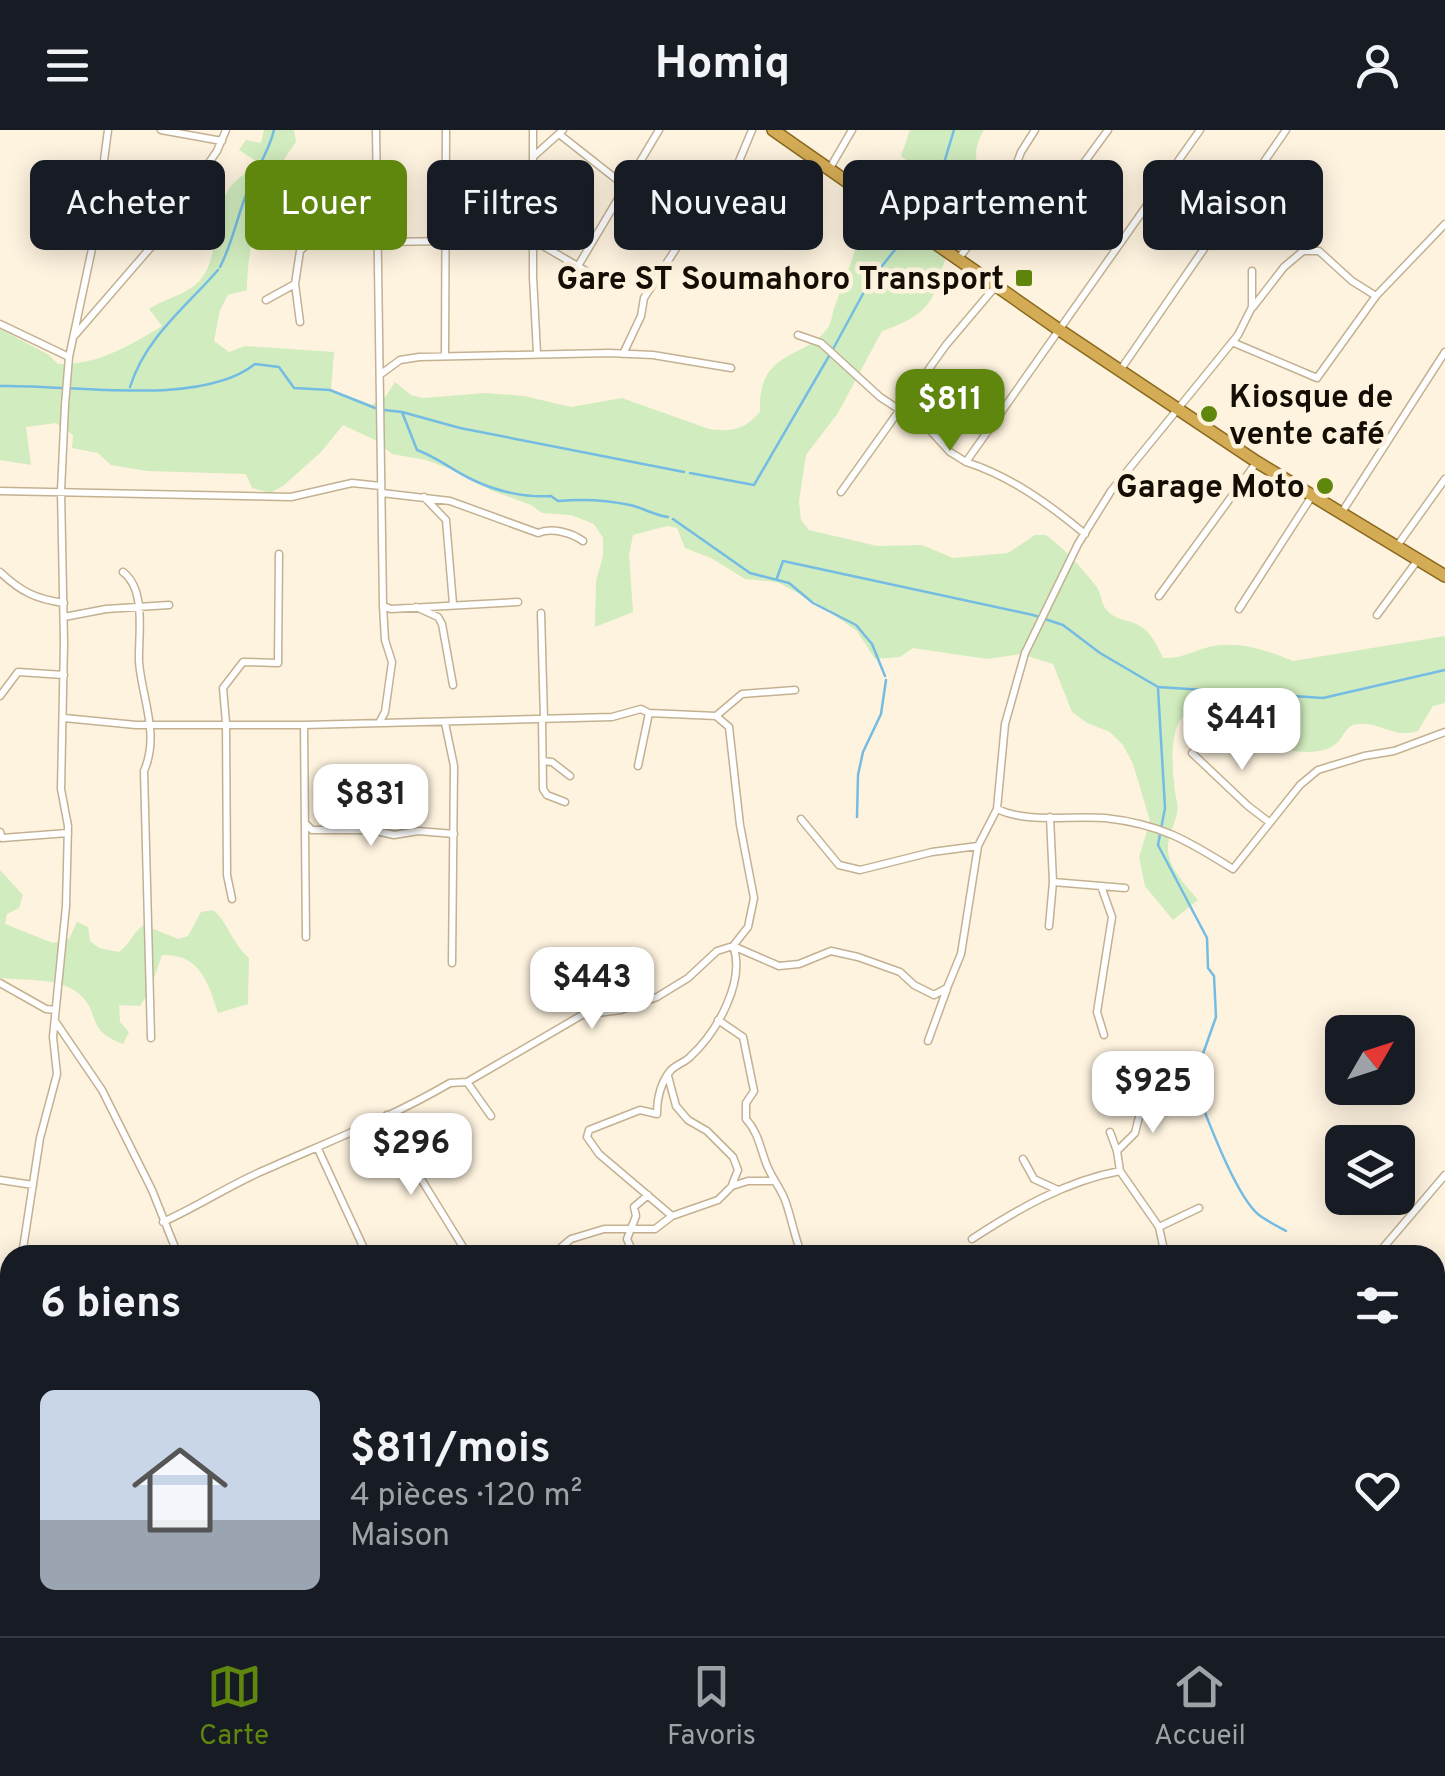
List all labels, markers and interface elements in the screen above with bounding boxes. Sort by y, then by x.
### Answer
text: Homiq [655,37,790,94]
icon: menu [40,38,95,93]
icon: person [1350,38,1405,93]
chip: Acheter [30,160,225,250]
chip: Louer [245,160,407,250]
chip: Filtres [427,160,594,250]
chip: Nouveau [614,160,823,250]
chip: Appartement [843,160,1123,250]
chip: Maison [1143,160,1323,250]
place label: Gare ST Soumahoro Transport [556,261,1004,301]
marker: Gare ST Soumahoro Transport [1013,267,1035,289]
pin: $811 [891,369,1009,454]
place label: Kiosque de vente café [1229,379,1393,456]
text: $811 [918,381,982,421]
marker: Kiosque de vente café [1198,403,1220,425]
place label: Garage Moto [1116,469,1305,509]
marker: Garage Moto [1314,475,1336,497]
pin: $441 [1183,688,1301,773]
text: $441 [1205,700,1279,740]
pin: $831 [312,764,430,849]
text: $831 [335,776,407,816]
pin: $443 [533,947,651,1032]
text: $443 [552,959,632,999]
north arrow [1325,1015,1415,1105]
map controls [1325,1015,1415,1215]
pin: $925 [1094,1051,1212,1136]
text: $925 [1114,1063,1192,1103]
pin: $296 [352,1113,470,1198]
text: $296 [372,1125,450,1165]
button: layers [1325,1125,1415,1215]
icon: filters [1350,1278,1405,1333]
text: 6 biens [40,1279,182,1332]
text: $811/mois [350,1424,551,1477]
icon: home [120,1430,240,1550]
icon: heart [1350,1463,1405,1518]
text: 4 pièces · 120 m² [350,1477,582,1517]
text: Maison [350,1517,450,1557]
tab: Carte [199,1659,269,1755]
tab: Favoris [667,1659,756,1755]
tab: Accueil [1154,1659,1246,1755]

